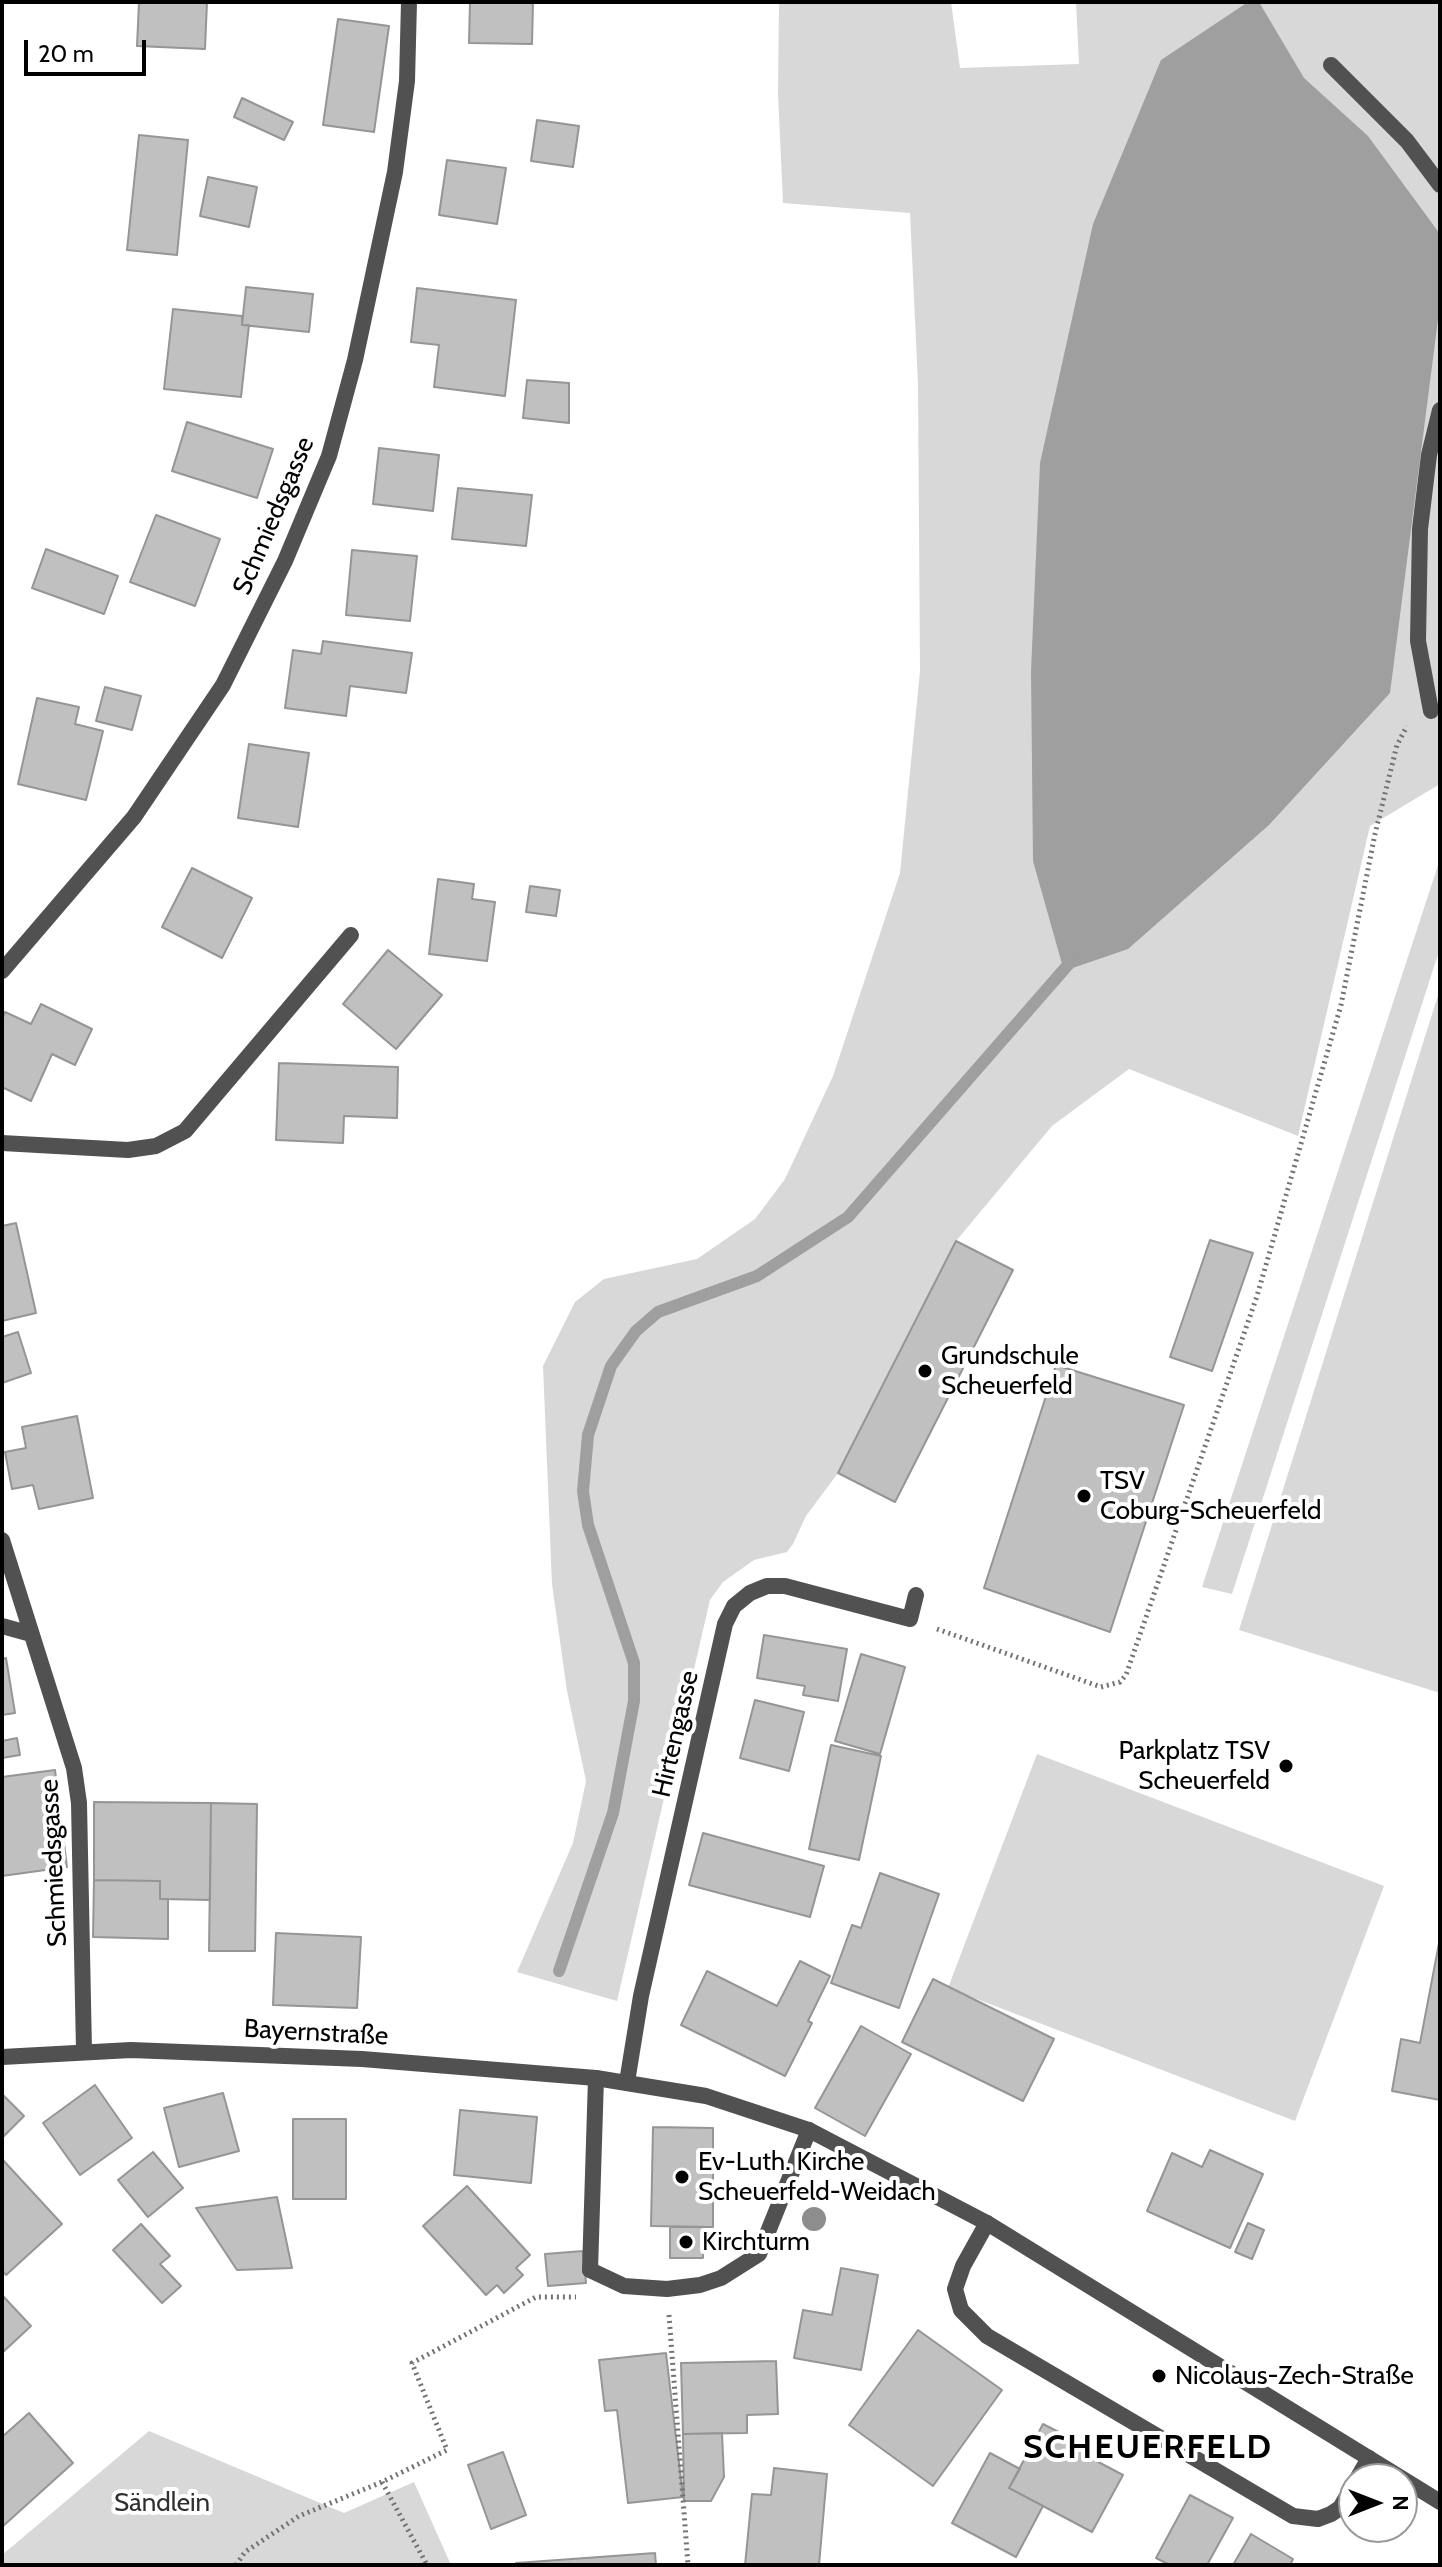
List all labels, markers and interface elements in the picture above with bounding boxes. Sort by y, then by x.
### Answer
scale bar [28,24,150,74]
text: 20 m [38,39,94,68]
street label: Schmiedsgasse [227,433,321,599]
place label: Grundschule Scheuerfeld [941,1340,1079,1402]
marker: Grundschule Scheuerfeld [916,1362,934,1380]
place label: TSV Coburg-Scheuerfeld [1100,1465,1321,1526]
marker: TSV Coburg-Scheuerfeld [1075,1487,1093,1505]
street label: Hirtengasse [646,1668,706,1800]
place label: Parkplatz TSV Scheuerfeld [1119,1735,1270,1796]
marker: Parkplatz TSV Scheuerfeld [1277,1757,1295,1775]
street label: Schmiedsgasse [34,1778,74,1948]
street label: Bayernstraße [243,2014,389,2052]
place label: Ev-Luth. Kirche Scheuerfeld-Weidach [698,2146,936,2208]
marker: Ev-Luth. Kirche Scheuerfeld-Weidach [673,2168,691,2186]
place label: Kirchturm [702,2226,810,2258]
marker: Kirchturm [677,2233,695,2251]
place label: Nicolaus-Zech-Straße [1175,2360,1414,2392]
marker: Nicolaus-Zech-Straße [1150,2367,1168,2385]
district label: SCHEUERFELD [1023,2428,1273,2468]
north arrow [1338,2463,1418,2543]
park label: Sändlein [114,2487,210,2519]
text: N [1387,2495,1414,2511]

